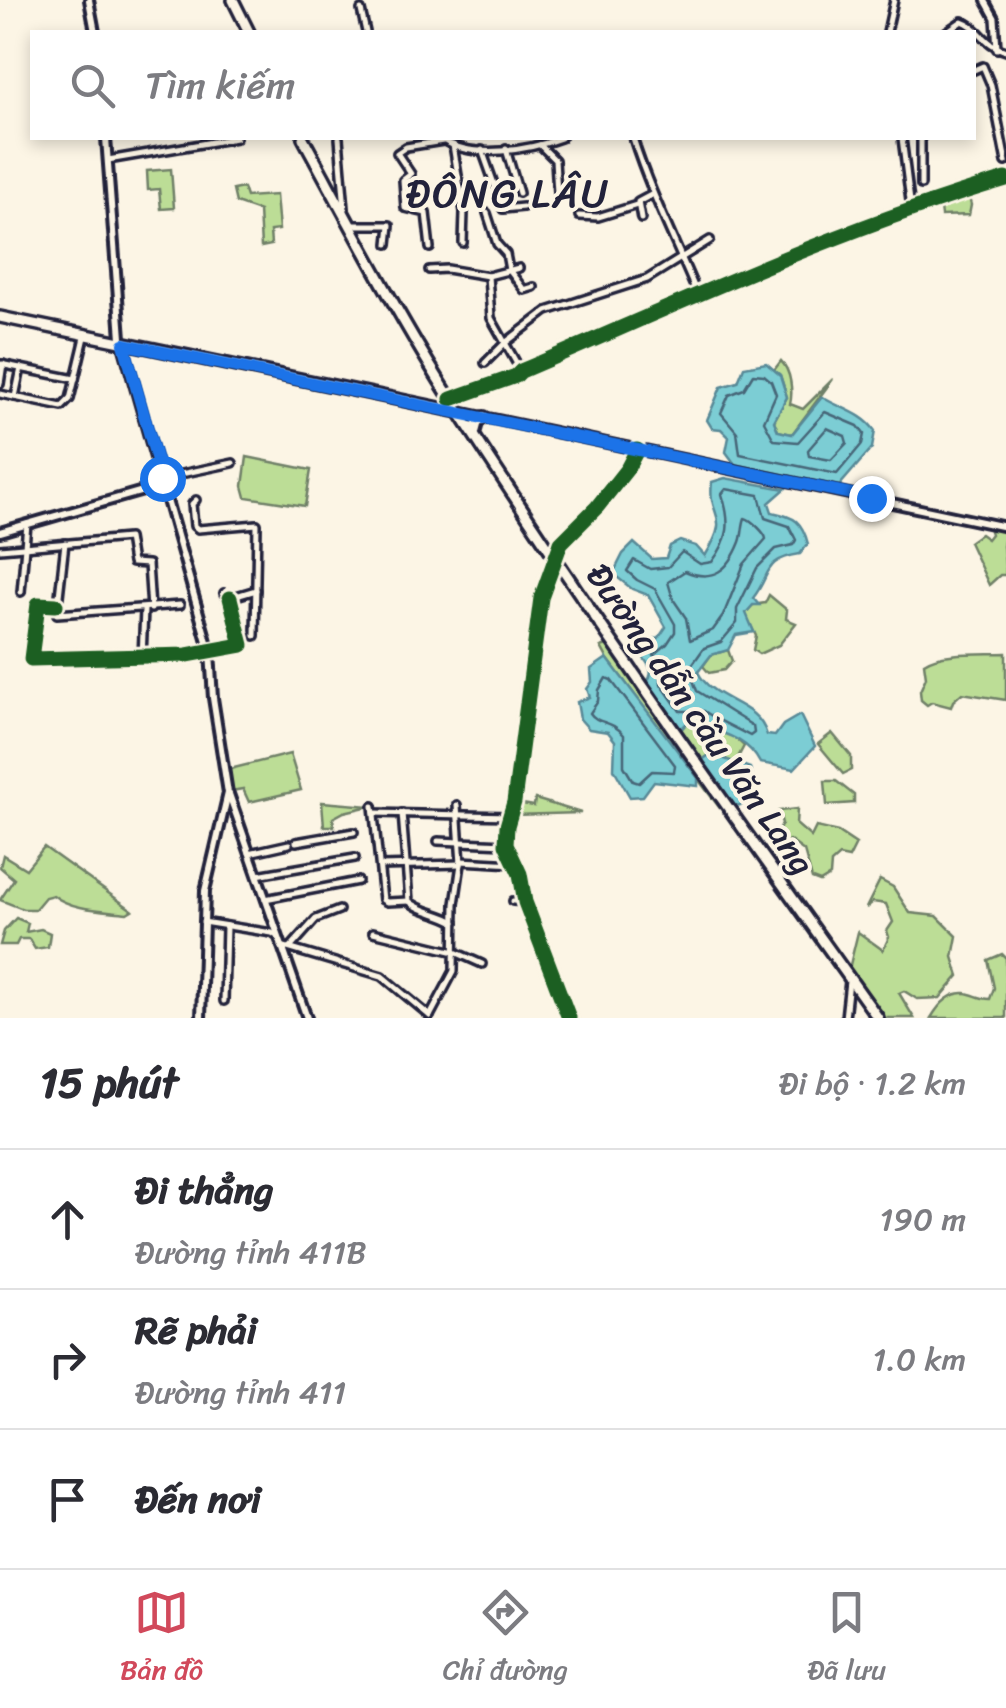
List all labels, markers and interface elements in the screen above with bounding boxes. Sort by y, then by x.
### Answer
search box [30,30,976,140]
text: Tìm kiếm [145,52,295,119]
icon: search [65,58,120,113]
district label: ĐÔNG LÂU [406,158,610,229]
route start [140,456,186,502]
route end [849,476,895,522]
street label: Đường dẫn cầu Văn Lang [569,550,833,888]
text: 15 phút [40,1046,178,1120]
text: Đi bộ · 1.2 km [779,1055,966,1112]
text: Đi thẳng [135,1157,273,1224]
text: 190 m [880,1191,966,1248]
icon: ahead [40,1192,95,1247]
text: Đường tỉnh 411B [135,1224,366,1281]
text: Rẽ phải [135,1297,257,1364]
text: 1.0 km [872,1331,966,1388]
icon: right [40,1332,95,1387]
text: Đường tỉnh 411 [135,1364,346,1421]
text: Đến nơi [135,1466,261,1533]
icon: arrive [40,1472,95,1527]
tab: Bản đồ [120,1585,203,1694]
tab: Chỉ đường [443,1585,568,1694]
tab: Đã lưu [808,1585,886,1694]

